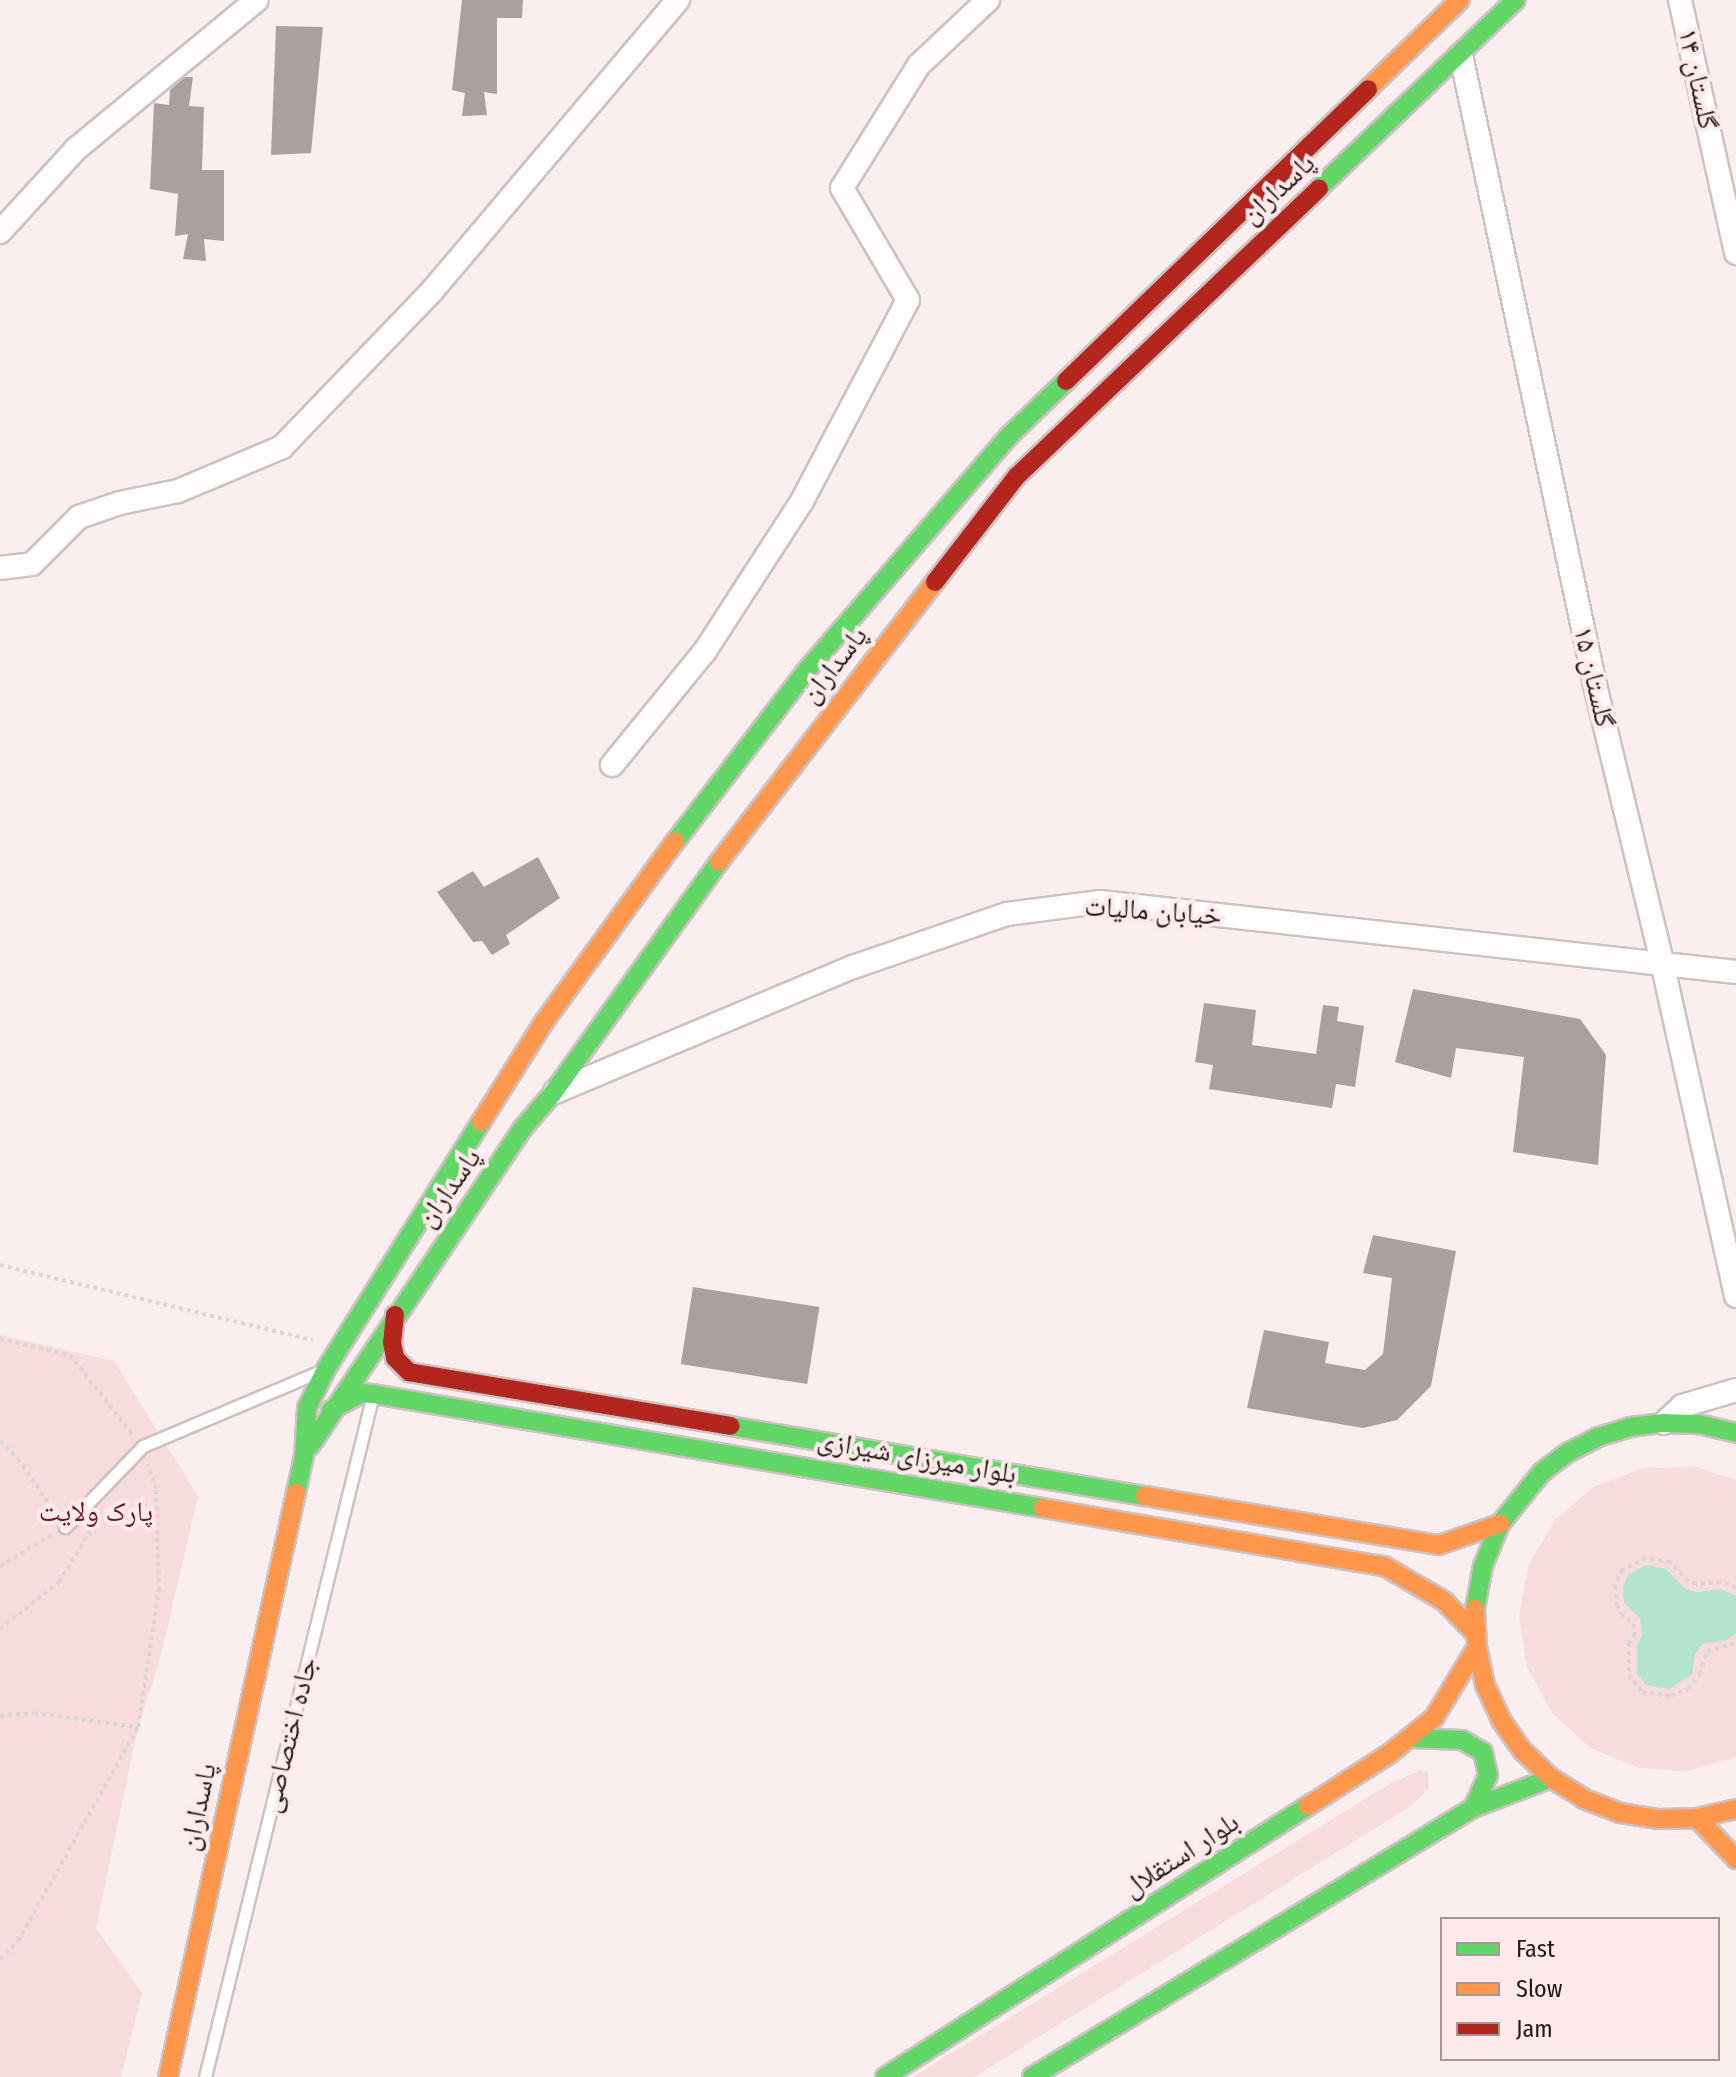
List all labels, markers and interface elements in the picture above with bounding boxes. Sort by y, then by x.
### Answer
street label: گلستان ۱۴ [1671,25,1725,133]
street label: پاسداران [1234,146,1322,232]
street label: پاسداران [793,620,875,710]
street label: گلستان ۱۵ [1566,623,1622,731]
street label: خیابان مالیات [1083,889,1223,933]
street label: پاسداران [410,1142,488,1234]
street label: بلوار میرزای شیرازی [815,1423,1019,1491]
park label: پارک ولایت [39,1495,153,1529]
street label: جاده اختصاصی [253,1654,325,1816]
street label: پاسداران [172,1760,224,1854]
street label: بلوار استقلال [1117,1805,1245,1905]
legend [1440,1917,1720,2061]
text: Fast [1516,1935,1555,1963]
text: Slow [1516,1975,1562,2003]
text: Jam [1516,2015,1553,2043]

